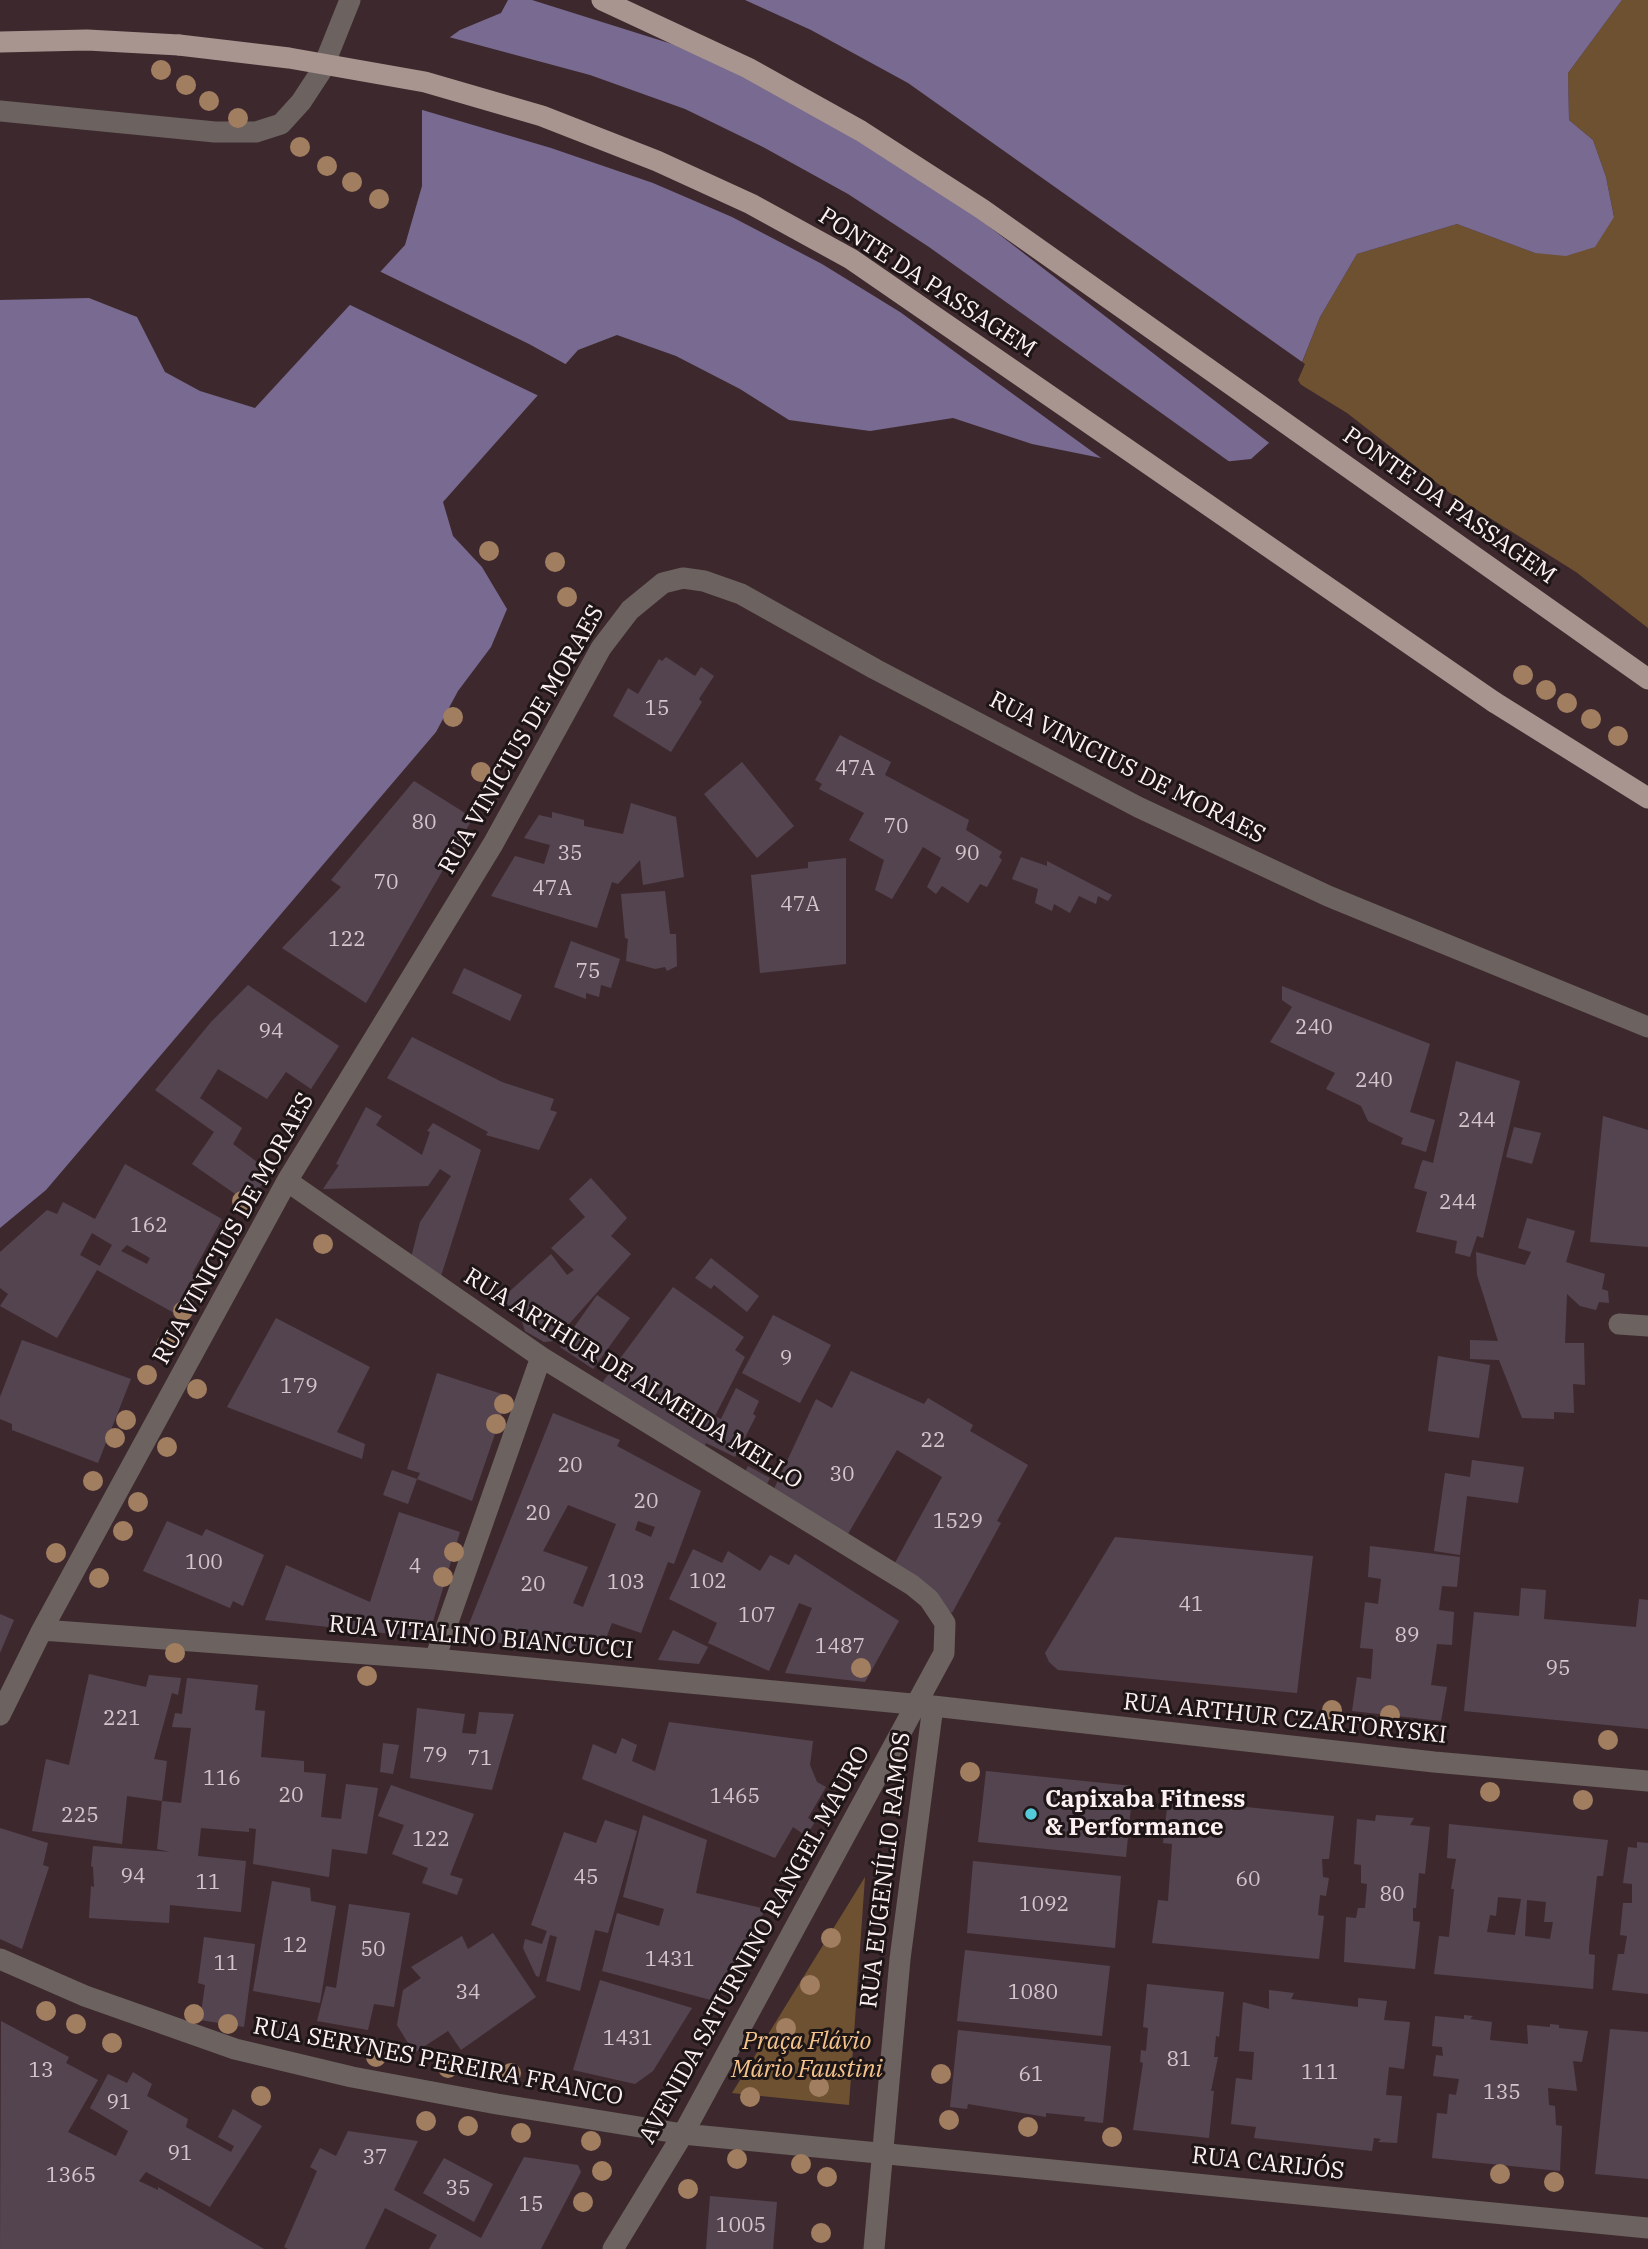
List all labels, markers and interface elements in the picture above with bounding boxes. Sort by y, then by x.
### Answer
street label: PONTE DA PASSAGEM [813,202,1041,364]
street label: PONTE DA PASSAGEM [1337,421,1561,591]
street label: RUA VINICIUS DE MORAES [433,600,611,880]
street label: RUA VINICIUS DE MORAES [984,686,1270,850]
house number: 15 [644,696,670,722]
house number: 47A [835,756,875,782]
house number: 80 [411,810,437,836]
house number: 70 [883,814,909,840]
house number: 35 [557,841,583,867]
house number: 90 [954,841,980,867]
house number: 70 [373,870,399,896]
house number: 47A [532,876,572,902]
house number: 47A [780,892,820,918]
house number: 122 [328,927,366,953]
house number: 75 [575,959,601,985]
house number: 240 [1295,1015,1333,1041]
house number: 94 [258,1019,284,1045]
house number: 240 [1355,1068,1393,1094]
street label: RUA VINICIUS DE MORAES [147,1088,321,1370]
house number: 244 [1458,1108,1496,1134]
house number: 244 [1439,1190,1477,1216]
house number: 162 [130,1213,168,1239]
street label: RUA ARTHUR DE ALMEIDA MELLO [458,1262,808,1496]
house number: 9 [780,1346,792,1372]
house number: 179 [280,1374,318,1400]
house number: 22 [920,1428,946,1454]
house number: 20 [557,1453,583,1479]
house number: 30 [829,1462,855,1488]
house number: 20 [633,1489,659,1515]
house number: 20 [525,1501,551,1527]
house number: 1529 [933,1509,983,1535]
house number: 100 [185,1550,223,1576]
house number: 4 [409,1554,421,1580]
house number: 102 [689,1569,727,1595]
house number: 103 [607,1570,645,1596]
house number: 20 [520,1572,546,1598]
house number: 41 [1178,1592,1204,1618]
house number: 107 [738,1603,776,1629]
street label: RUA VITALINO BIANCUCCI [327,1610,635,1666]
house number: 89 [1394,1623,1420,1649]
house number: 1487 [815,1634,865,1660]
house number: 95 [1545,1656,1571,1682]
street label: RUA ARTHUR CZARTORYSKI [1122,1688,1448,1750]
house number: 221 [103,1706,141,1732]
street label: RUA EUGENÍLIO RAMOS [855,1730,917,2010]
street label: AVENIDA SATURNINO RANGEL MAURO [633,1741,877,2149]
house number: 79 [422,1743,448,1769]
house number: 71 [467,1746,493,1772]
house number: 116 [203,1766,241,1792]
house number: 20 [278,1783,304,1809]
house number: 1465 [710,1784,760,1810]
place label: Capixaba Fitness & Performance [1045,1786,1245,1842]
house number: 225 [61,1803,99,1829]
marker: Capixaba Fitness & Performance [1023,1806,1039,1822]
house number: 122 [412,1827,450,1853]
house number: 94 [120,1864,146,1890]
house number: 45 [573,1865,599,1891]
house number: 60 [1235,1867,1261,1893]
house number: 11 [195,1870,221,1896]
house number: 80 [1379,1882,1405,1908]
house number: 1092 [1019,1892,1069,1918]
house number: 12 [282,1933,308,1959]
house number: 50 [360,1937,386,1963]
house number: 1431 [645,1947,695,1973]
house number: 11 [213,1951,239,1977]
house number: 34 [455,1980,481,2006]
house number: 1080 [1008,1980,1058,2006]
street label: RUA SERYNES PEREIRA FRANCO [251,2012,625,2112]
house number: 1431 [603,2026,653,2052]
park label: Praça Flávio Mário Faustini [731,2028,883,2084]
house number: 81 [1166,2047,1192,2073]
house number: 13 [28,2058,54,2084]
house number: 111 [1301,2060,1339,2086]
house number: 61 [1018,2062,1044,2088]
house number: 135 [1483,2080,1521,2106]
house number: 91 [106,2090,132,2116]
house number: 91 [167,2141,193,2167]
street label: RUA CARIJÓS [1190,2142,1346,2186]
house number: 37 [362,2145,388,2171]
house number: 1365 [46,2163,96,2189]
house number: 35 [445,2176,471,2202]
house number: 15 [518,2192,544,2218]
house number: 1005 [716,2213,766,2239]

